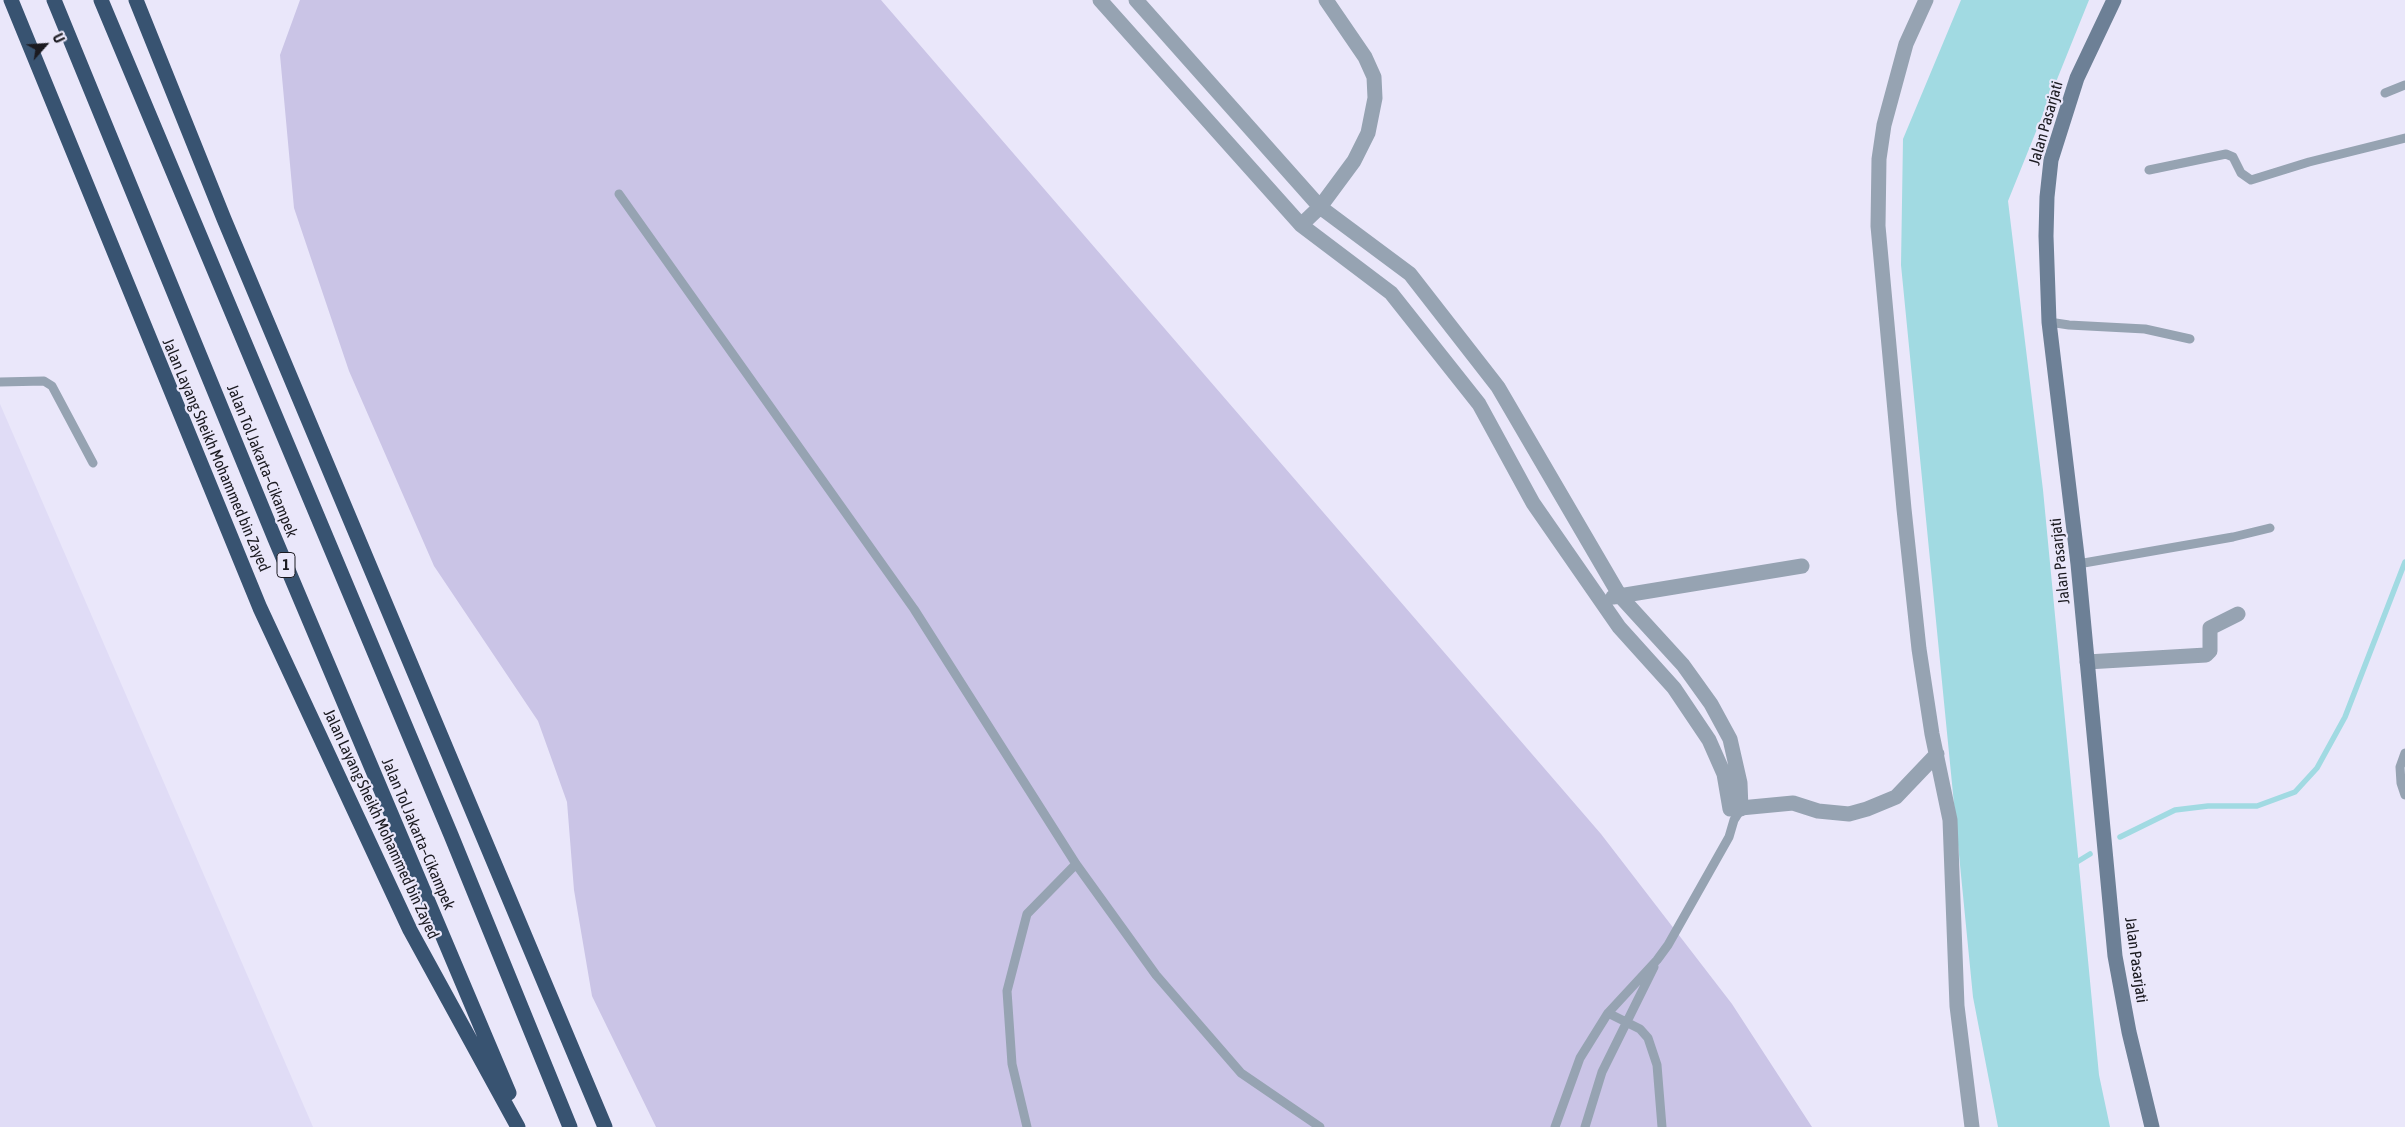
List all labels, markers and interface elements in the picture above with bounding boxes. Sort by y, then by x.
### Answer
north arrow [20,20,70,70]
text: U [49,31,67,46]
street label: Jalan Pasarjati [2025,79,2067,167]
street label: Jalan Layang Sheikh Mohammed bin Zayed [158,336,274,574]
street label: Jalan Tol Jakarta–Cikampek [223,382,301,540]
street label: Jalan Pasarjati [2046,517,2074,605]
road number: 1 [277,552,295,578]
street label: Jalan Layang Sheikh Mohammed bin Zayed [319,706,443,942]
street label: Jalan Tol Jakarta–Cikampek [377,755,459,913]
street label: Jalan Pasarjati [2120,916,2152,1004]

